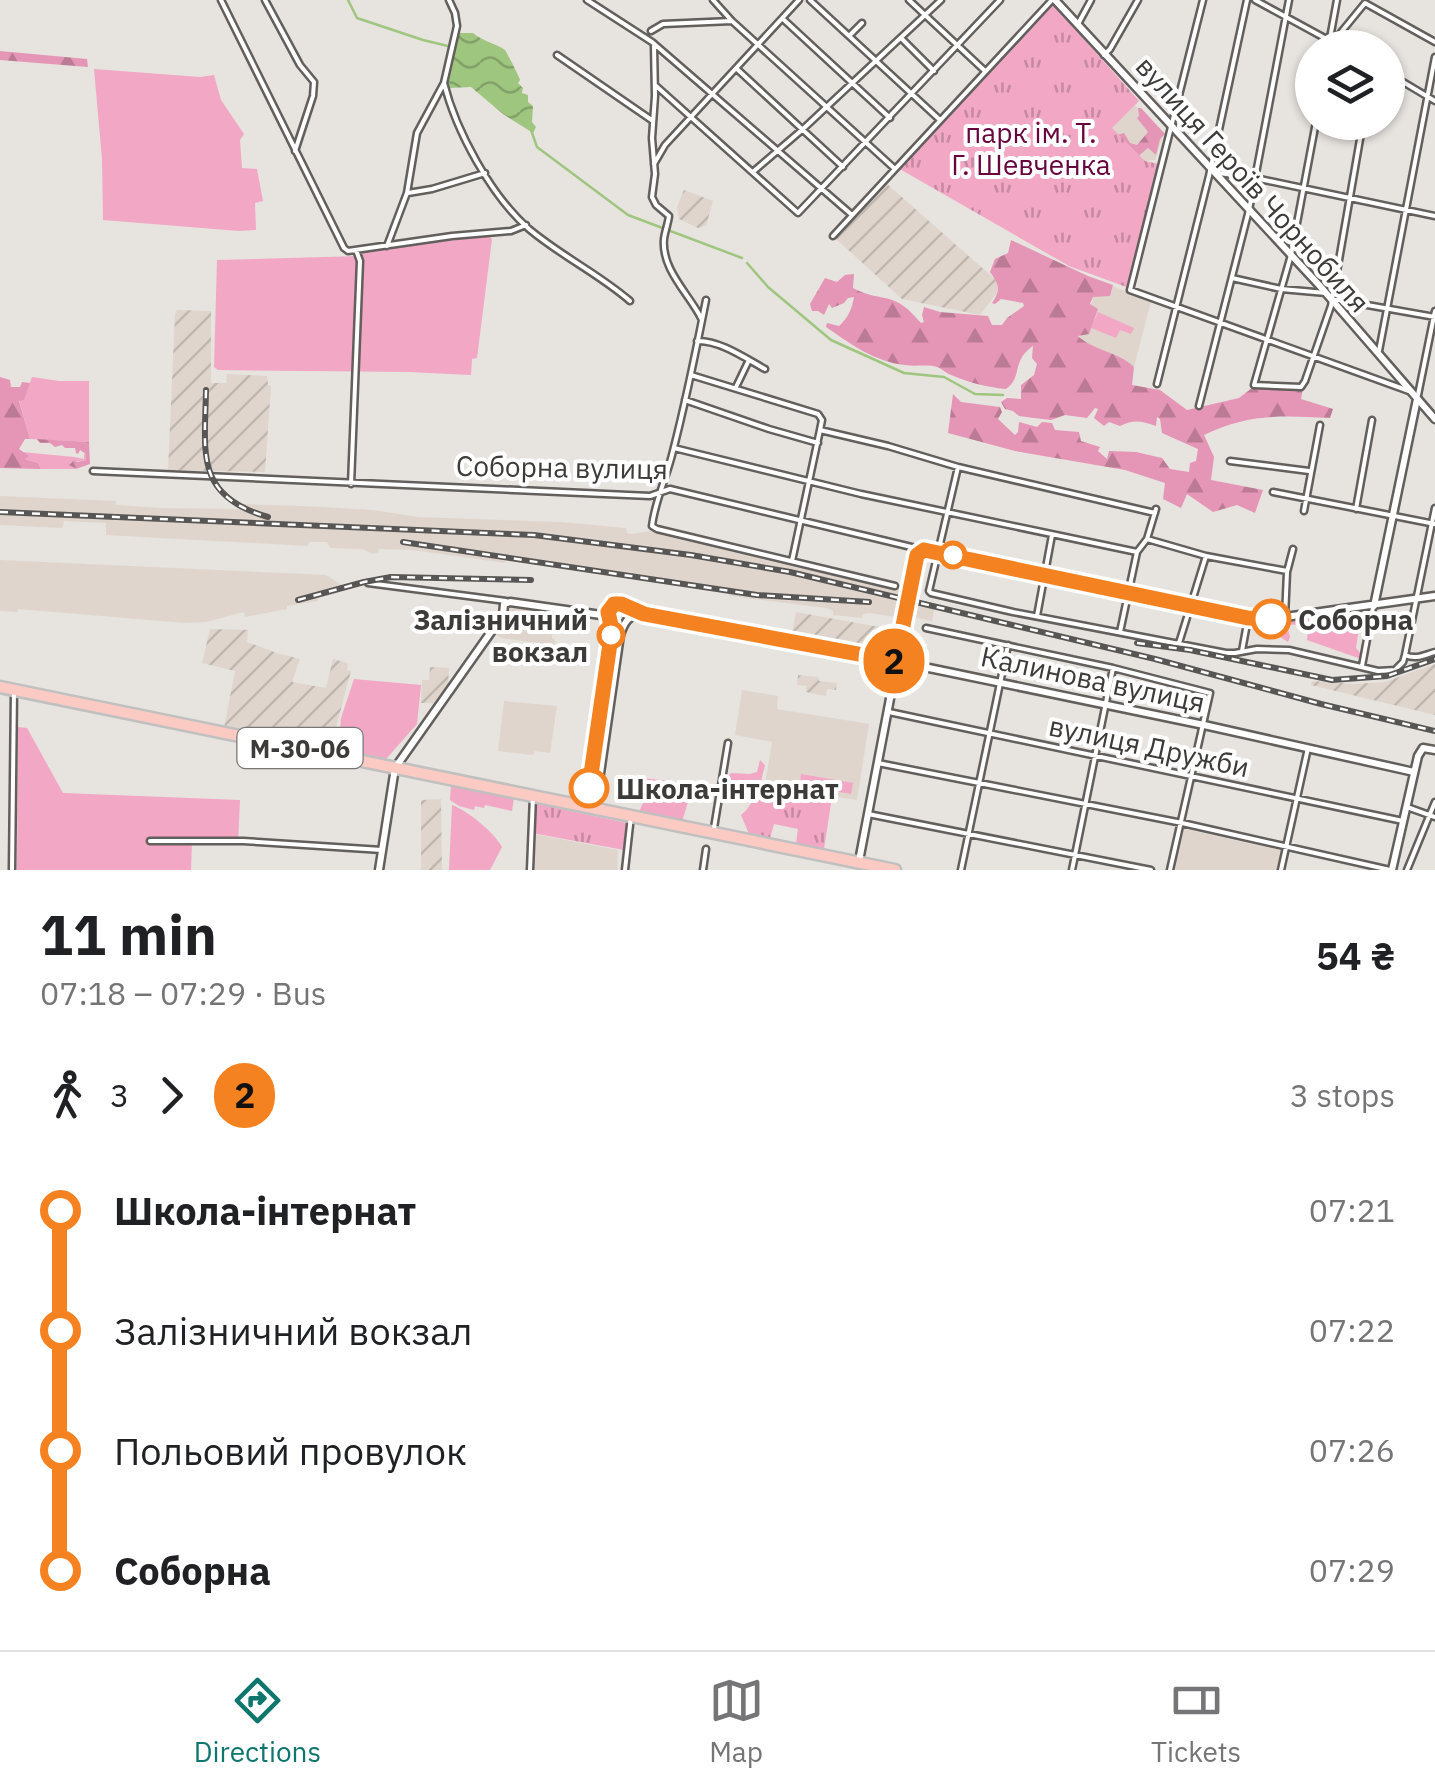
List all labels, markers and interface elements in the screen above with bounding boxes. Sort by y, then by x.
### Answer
map controls [1295,30,1405,140]
button: layers [1295,30,1405,140]
street label: вулиця Героїв Чорнобиля [1128,48,1378,320]
park label: парк ім. Т. Г. Шевченка [951,114,1111,183]
street label: Соборна вулиця [456,447,668,487]
unlabelled marker [940,542,966,568]
marker: Соборна [1252,600,1290,638]
place label: Залізничний вокзал [413,601,588,670]
place label: Соборна [1298,601,1414,638]
marker: Залізничний вокзал [598,622,624,648]
line badge: 2 [862,628,926,694]
street label: Калинова вулиця [978,637,1208,721]
text: 2 [883,638,905,684]
street label: вулиця Дружби [1045,707,1253,785]
road number: М-30-06 [238,728,362,768]
marker: Школа-інтернат [570,769,608,807]
place label: Школа-інтернат [616,770,839,807]
text: 11 min [40,899,217,970]
text: 54 ₴ [1316,931,1395,980]
text: 07:18 – 07:29 · Bus [40,972,326,1014]
icon: walk [40,1068,95,1123]
icon: forward [144,1068,199,1123]
text: 2 [234,1072,255,1118]
text: 3 [110,1074,129,1116]
text: 3 stops [1290,1074,1395,1116]
text: Школа-інтернат [114,1186,416,1235]
text: 07:21 [1309,1189,1395,1231]
text: Залізничний вокзал [114,1306,472,1355]
text: 07:22 [1309,1309,1395,1351]
text: Польовий провулок [114,1426,467,1475]
text: 07:26 [1309,1429,1395,1471]
text: Соборна [114,1546,271,1595]
text: 07:29 [1309,1549,1395,1591]
tab: Directions [194,1673,321,1770]
tab: Map [709,1673,764,1770]
tab: Tickets [1151,1673,1241,1770]

